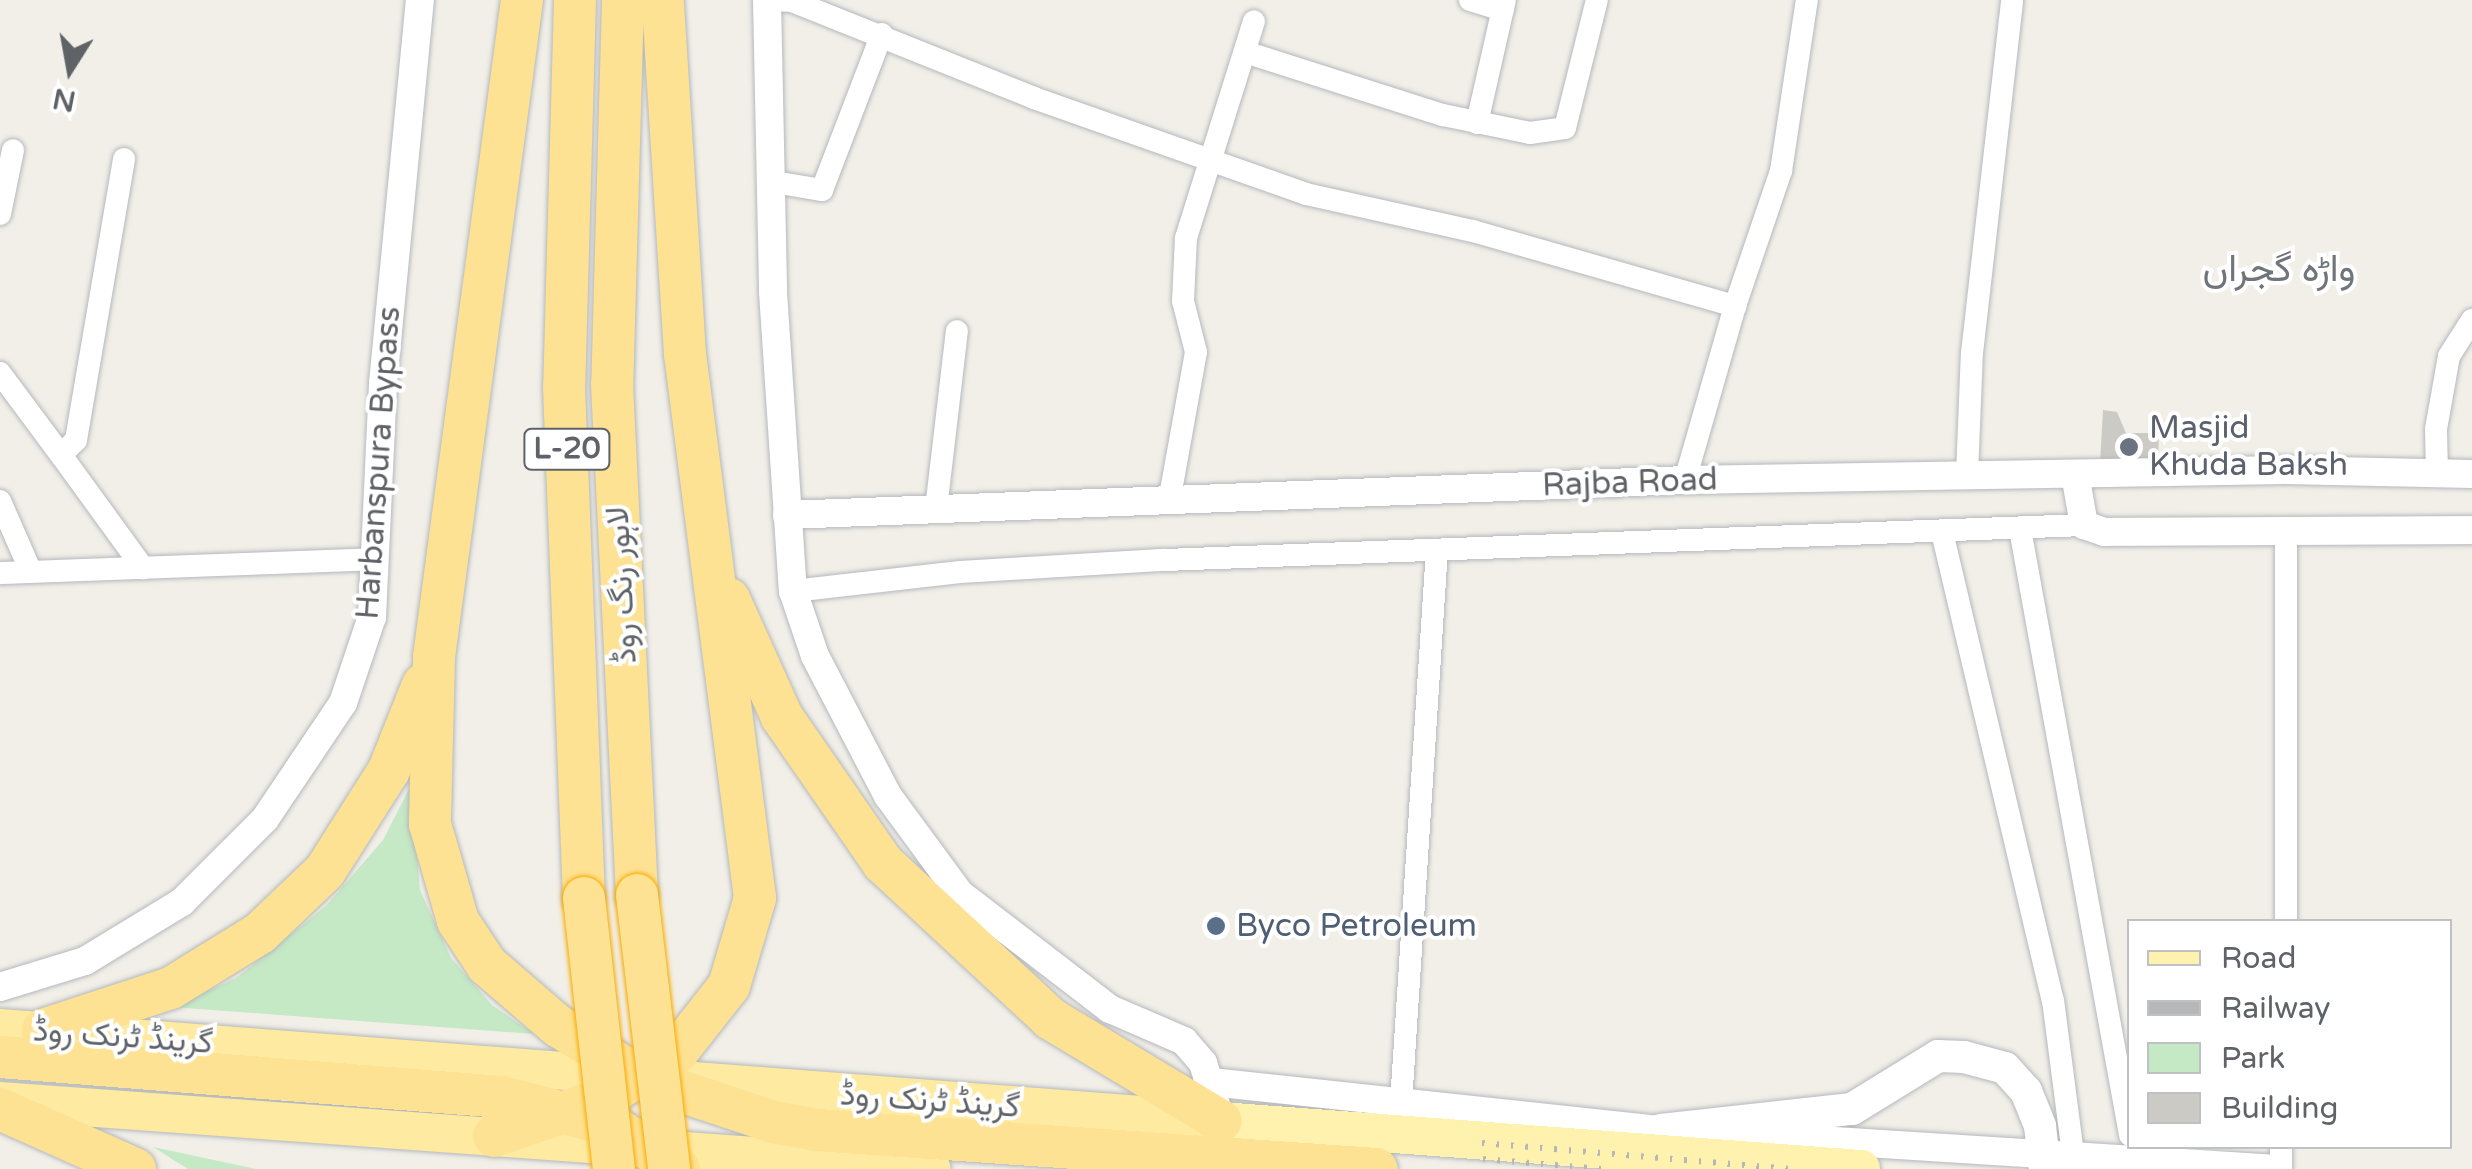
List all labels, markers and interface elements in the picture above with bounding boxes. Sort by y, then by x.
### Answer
north arrow [20,20,120,120]
text: N [50,81,79,118]
district label: واڑہ گجراں [2203,247,2355,293]
street label: Harbanspura Bypass [349,305,409,621]
place label: Masjid Khuda Baksh [2149,410,2348,485]
road number: L-20 [522,424,612,474]
marker: Masjid Khuda Baksh [2118,436,2140,458]
street label: Rajba Road [1541,461,1719,505]
street label: لاہور رنگ روڈ [599,506,645,664]
place label: Byco Petroleum [1236,907,1477,945]
marker: Byco Petroleum [1205,915,1227,937]
legend [2127,919,2452,1149]
text: Road [2221,940,2296,977]
text: Railway [2221,990,2330,1027]
street label: گرینڈ ٹرنک روڈ [32,1012,214,1062]
text: Park [2221,1040,2285,1077]
street label: گرینڈ ٹرنک روڈ [839,1076,1021,1126]
text: Building [2221,1090,2338,1127]

